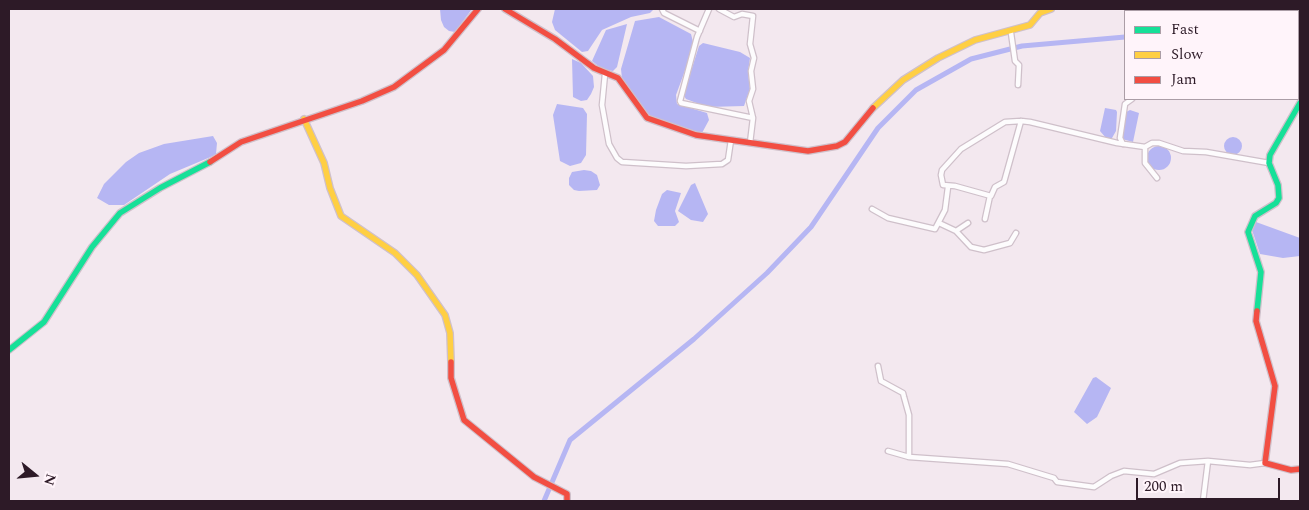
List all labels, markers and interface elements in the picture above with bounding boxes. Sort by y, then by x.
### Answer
legend [1124,10,1299,100]
text: Fast [1171,18,1199,41]
text: Slow [1171,43,1203,66]
text: Jam [1171,68,1197,91]
north arrow [10,450,60,500]
scale bar [1139,468,1283,500]
text: N [38,471,62,488]
text: 200 m [1144,475,1183,498]

